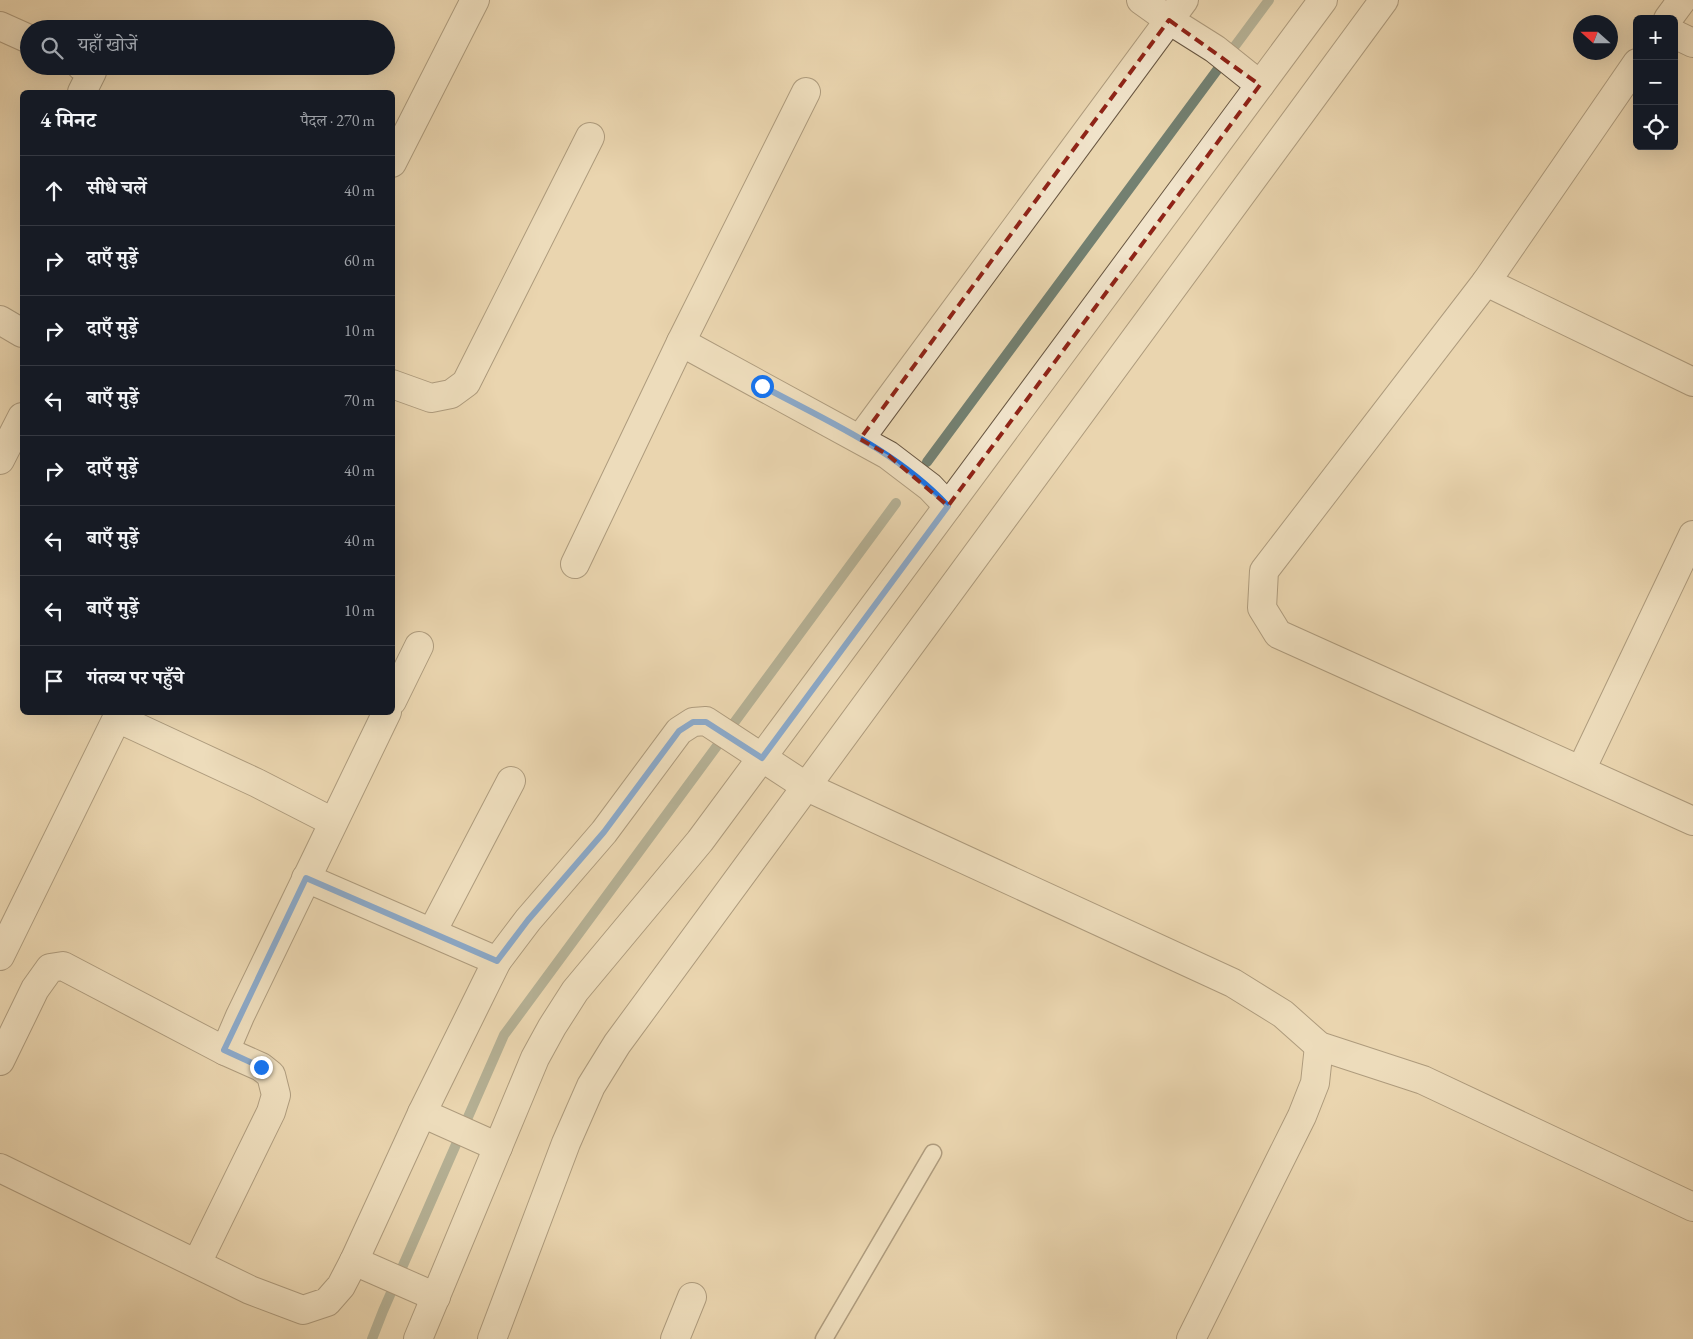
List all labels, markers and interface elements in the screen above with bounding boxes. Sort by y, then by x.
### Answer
north arrow [1573,15,1618,60]
map controls [1633,15,1678,150]
button: + [1633,15,1678,60]
search box [20,20,395,75]
text: यहाँ खोजें [78,32,137,57]
icon: search [38,34,66,62]
button: − [1633,60,1678,105]
button: locate [1633,105,1678,150]
text: 4 मिनट [40,106,96,133]
text: पैदल · 270 m [301,110,375,131]
text: सीधे चलें [87,175,147,200]
icon: ahead [40,177,68,205]
text: 40 m [344,180,375,201]
text: दाएँ मुड़ें [87,245,138,270]
icon: right [40,247,68,275]
text: 60 m [344,250,375,271]
text: दाएँ मुड़ें [87,315,138,340]
icon: right [40,317,68,345]
text: 10 m [344,320,375,341]
route start [751,375,774,398]
text: बाएँ मुड़ें [87,385,139,410]
icon: left [40,387,68,415]
text: 70 m [344,390,375,411]
text: दाएँ मुड़ें [87,455,138,480]
icon: right [40,457,68,485]
text: 40 m [344,460,375,481]
text: बाएँ मुड़ें [87,525,139,550]
icon: left [40,527,68,555]
text: 40 m [344,530,375,551]
text: बाएँ मुड़ें [87,595,139,620]
icon: left [40,597,68,625]
text: 10 m [344,600,375,621]
text: गंतव्य पर पहुँचे [87,665,184,690]
icon: arrive [40,667,68,695]
route end [250,1056,273,1079]

